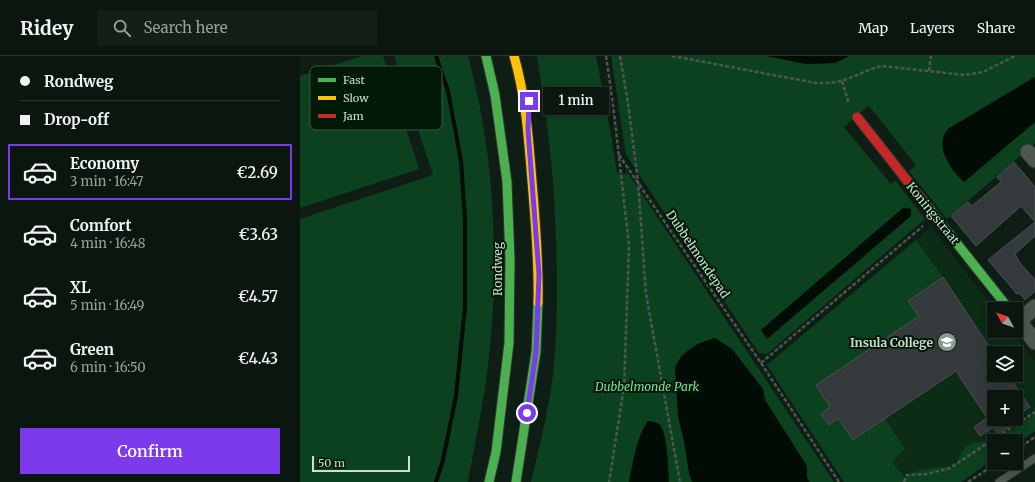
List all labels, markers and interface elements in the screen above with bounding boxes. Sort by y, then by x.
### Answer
search box [97,10,377,46]
text: Ridey [20,16,73,40]
icon: search [111,17,133,39]
text: Search here [143,18,228,37]
text: Map [858,19,888,37]
text: Layers [910,19,955,37]
text: Share [977,19,1015,37]
legend [310,66,442,130]
text: Rondweg [44,72,114,91]
text: Fast [343,73,366,87]
callout: 1 min [543,87,609,115]
text: Slow [343,91,369,105]
route end [520,92,538,110]
text: 1 min [559,92,593,109]
text: Jam [342,109,364,123]
text: Drop-off [44,110,109,129]
icon: car [22,154,58,190]
text: Economy [70,154,139,173]
text: €2.69 [237,163,278,182]
text: 3 min · 16:47 [70,173,143,190]
street label: Koningstraat [903,179,963,247]
street label: Dubbelmondepad [663,207,733,301]
icon: car [22,216,58,252]
text: Comfort [70,216,131,235]
text: €3.63 [239,225,278,244]
text: 4 min · 16:48 [70,235,146,252]
street label: Rondweg [490,241,505,296]
icon: car [22,278,58,314]
text: XL [70,278,91,297]
text: €4.57 [238,287,278,306]
text: 5 min · 16:49 [70,297,144,314]
north arrow [987,302,1023,338]
map controls [987,302,1023,470]
school or university icon: Insula College [936,331,958,353]
place label: Insula College [850,335,934,350]
icon: car [22,340,58,376]
text: Green [70,340,114,359]
button: layers [987,346,1023,382]
text: €4.43 [238,349,278,368]
text: 6 min · 16:50 [70,359,146,376]
park label: Dubbelmonde Park [594,379,700,394]
button: + [987,390,1023,426]
route start [518,404,536,422]
button: Confirm [20,428,280,474]
button: − [987,434,1023,470]
scale bar [312,454,410,473]
text: 50 m [318,456,345,470]

